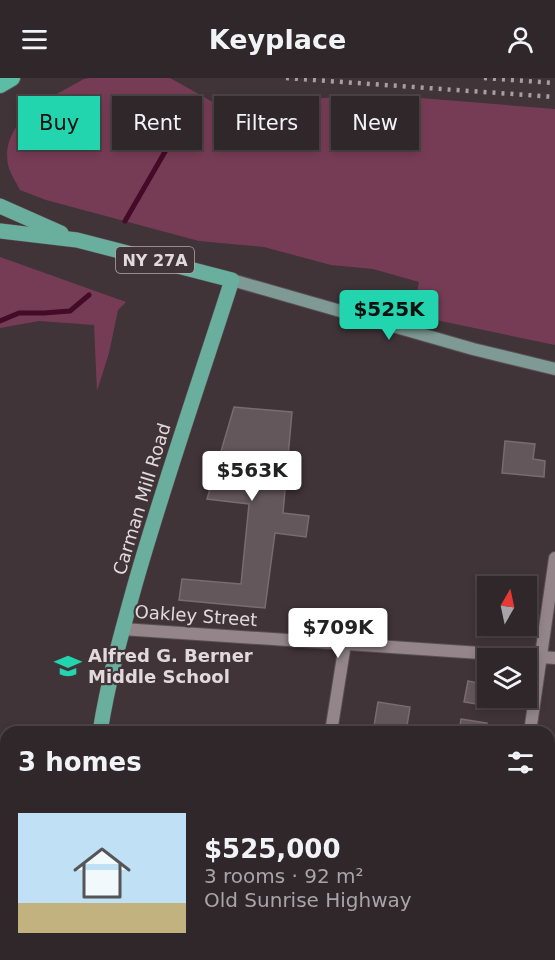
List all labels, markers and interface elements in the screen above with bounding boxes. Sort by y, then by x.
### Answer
icon: menu [18,23,51,56]
icon: person [504,23,537,56]
text: Keyplace [209,24,346,55]
chip: Buy [18,96,100,150]
chip: Rent [112,96,202,150]
chip: Filters [214,96,319,150]
chip: New [331,96,419,150]
road number: NY 27A [116,247,194,273]
pin: $525K [347,290,431,341]
text: $525K [353,297,425,321]
street label: Carman Mill Road [108,420,175,577]
pin: $563K [210,451,294,502]
text: $563K [216,458,288,482]
north arrow [477,576,537,636]
map controls [477,576,537,708]
street label: Oakley Street [134,601,258,630]
pin: $709K [296,608,380,659]
text: $709K [302,615,374,639]
place label: Alfred G. Berner Middle School [88,645,253,687]
button: layers [477,648,537,708]
school or university icon: Alfred G. Berner Middle School [53,651,83,681]
icon: filters [504,746,537,779]
text: 3 homes [18,747,142,777]
text: $525,000 [204,834,341,864]
icon: home [66,837,138,909]
text: 3 rooms · 92 m² [204,864,364,888]
text: Old Sunrise Highway [204,888,412,912]

